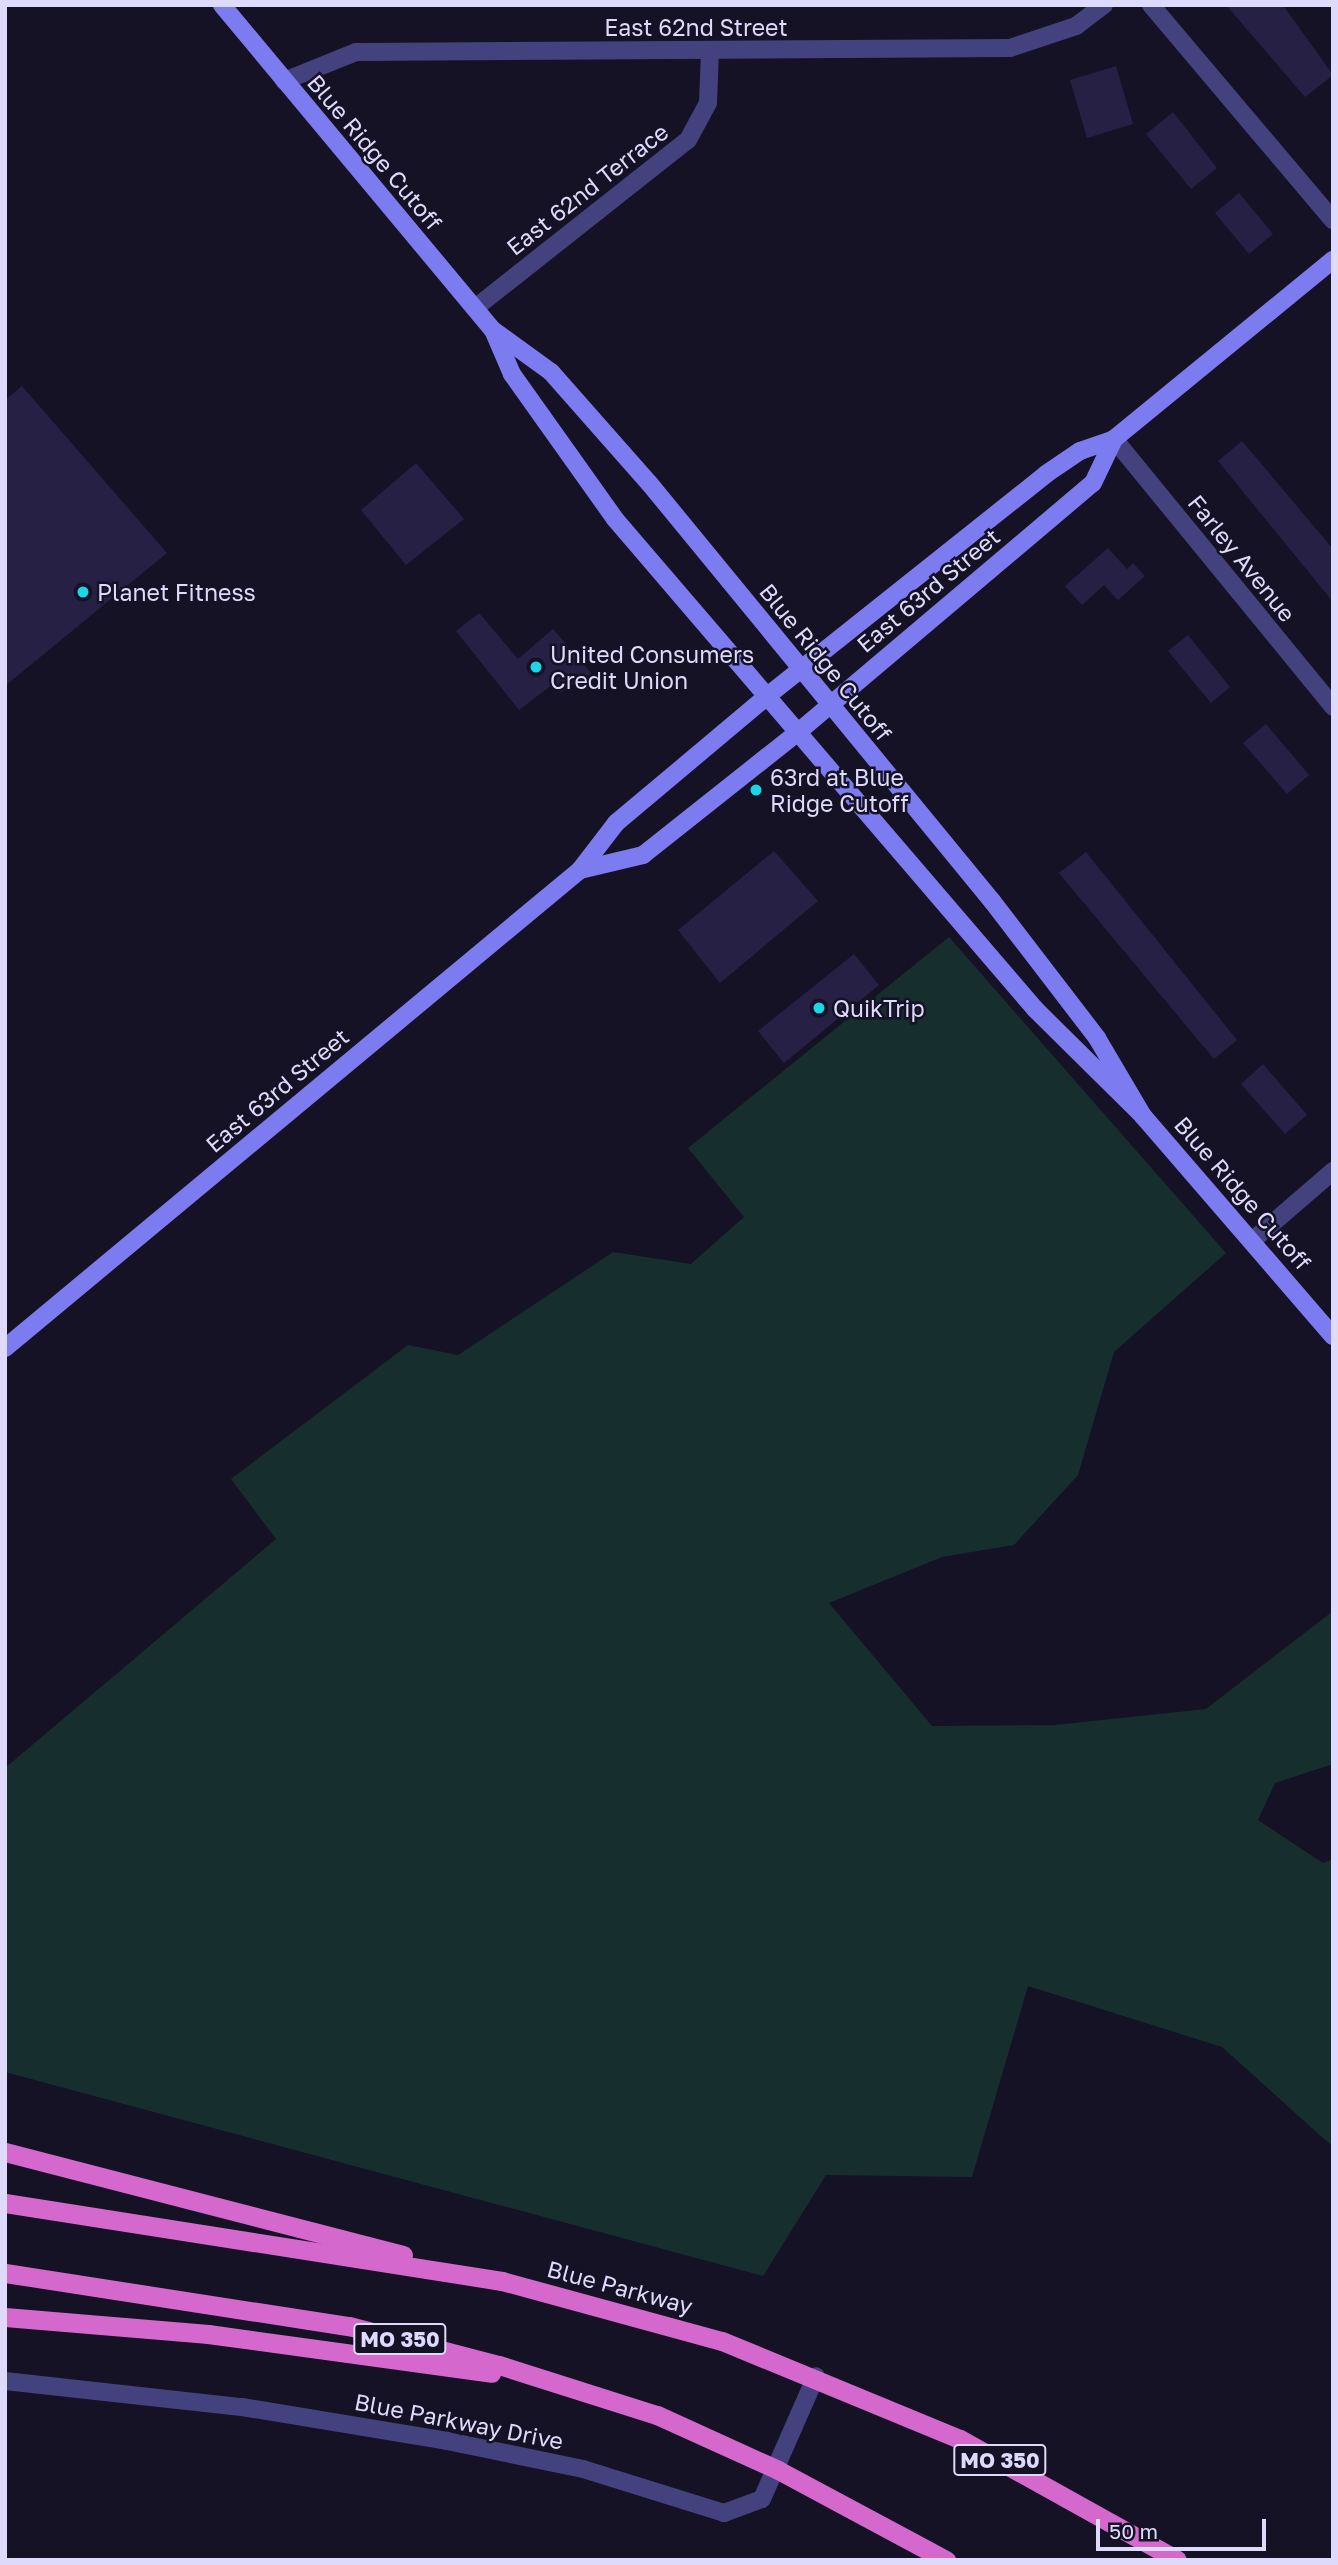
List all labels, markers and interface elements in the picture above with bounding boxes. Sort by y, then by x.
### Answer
street label: East 62nd Street [604,13,788,41]
street label: Blue Ridge Cutoff [302,69,448,235]
street label: East 62nd Terrace [501,117,673,261]
street label: Farley Avenue [1182,489,1302,627]
street label: East 63rd Street [851,522,1005,658]
place label: Planet Fitness [97,578,256,606]
street label: Blue Ridge Cutoff [754,578,898,746]
marker: Planet Fitness [75,584,91,600]
place label: United Consumers Credit Union [550,640,754,694]
marker: United Consumers Credit Union [528,659,544,675]
place label: 63rd at Blue Ridge Cutoff [770,763,909,817]
marker: 63rd at Blue Ridge Cutoff [748,782,764,798]
place label: QuikTrip [833,994,925,1022]
marker: QuikTrip [811,1000,827,1016]
street label: East 63rd Street [200,1022,354,1158]
street label: Blue Ridge Cutoff [1169,1111,1317,1275]
street label: Blue Parkway [544,2254,696,2320]
road number: MO 350 [353,2322,447,2356]
street label: Blue Parkway Drive [352,2387,566,2455]
road number: MO 350 [953,2442,1047,2478]
scale bar [1100,2506,1270,2550]
text: 50 m [1109,2518,1158,2544]

